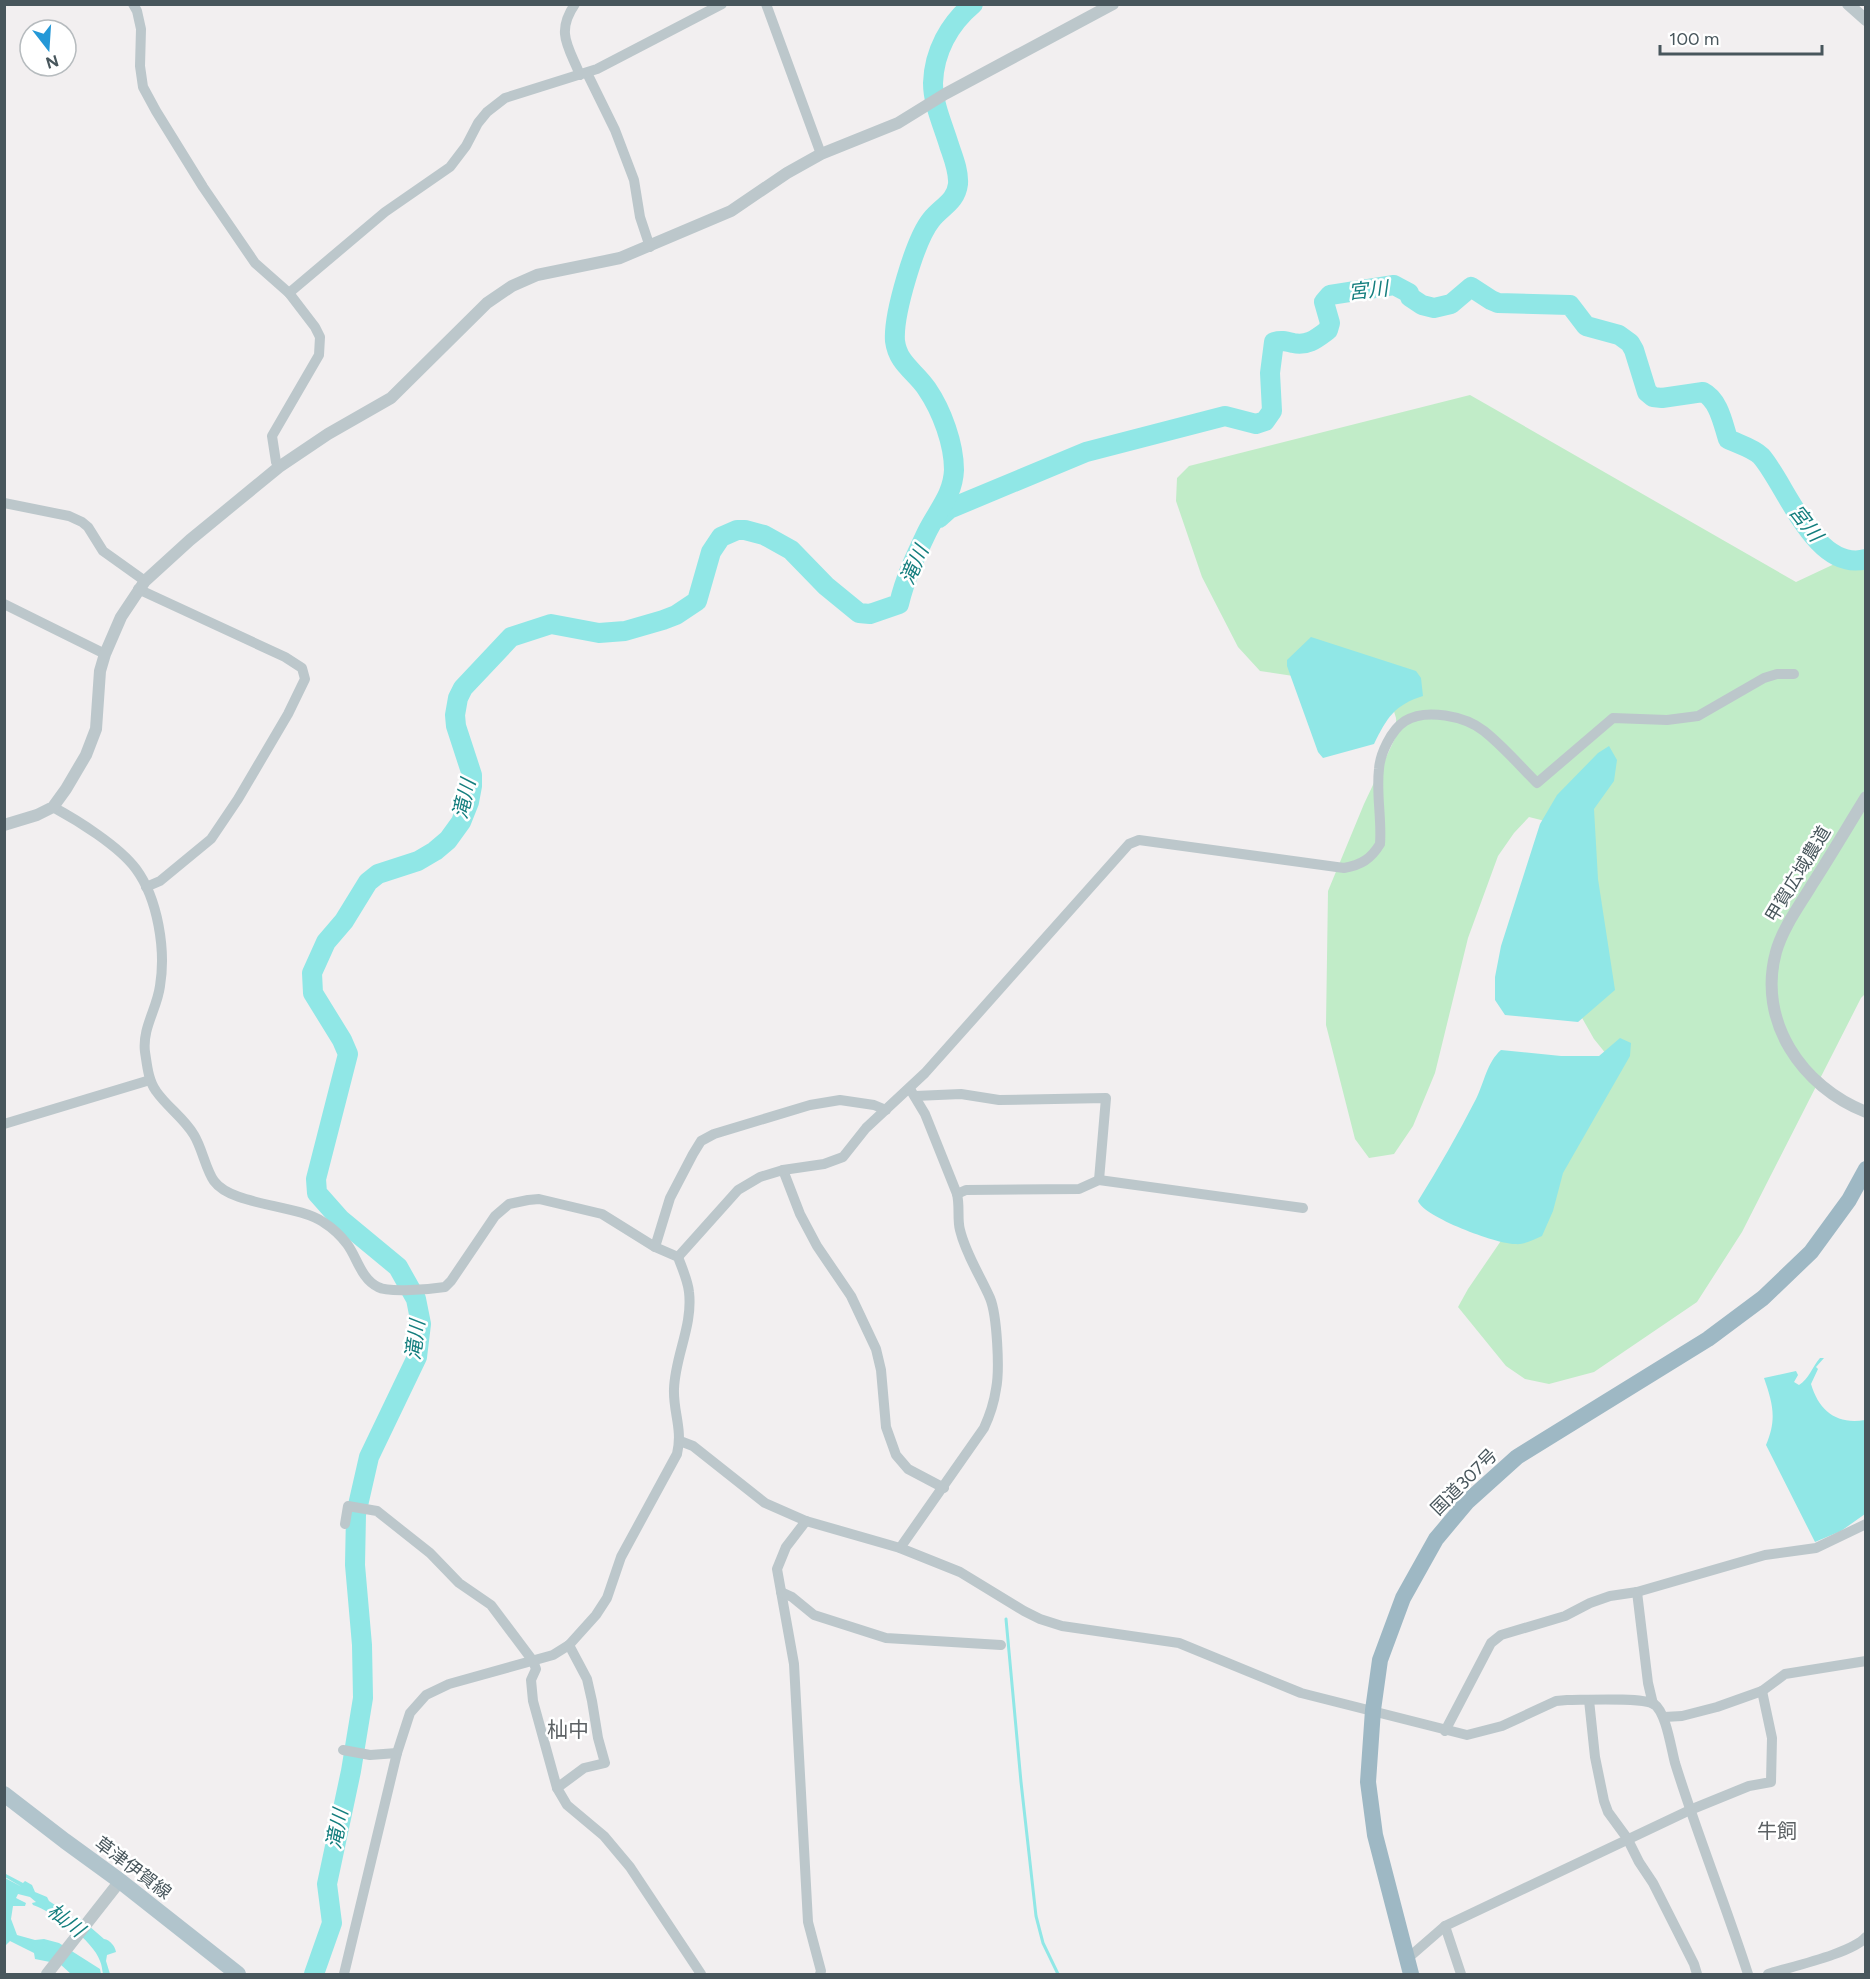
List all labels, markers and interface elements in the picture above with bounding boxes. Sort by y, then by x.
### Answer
north arrow [18,18,78,78]
scale bar [1660,18,1822,56]
text: 100 m [1669,28,1719,50]
text: N [44,51,61,73]
water label: 宮川 [1347,276,1391,304]
water label: 宮川 [1784,500,1829,548]
water label: 滝川 [895,540,934,588]
water label: 滝川 [448,775,481,821]
street label: 甲賀広域農道 [1761,822,1835,926]
water label: 滝川 [401,1317,430,1361]
street label: 国道307号 [1426,1444,1502,1520]
district label: 杣中 [547,1717,589,1742]
water label: 滝川 [321,1805,353,1851]
district label: 牛飼 [1757,1819,1797,1843]
street label: 草津伊賀線 [90,1832,176,1904]
water label: 杣川 [43,1898,91,1943]

